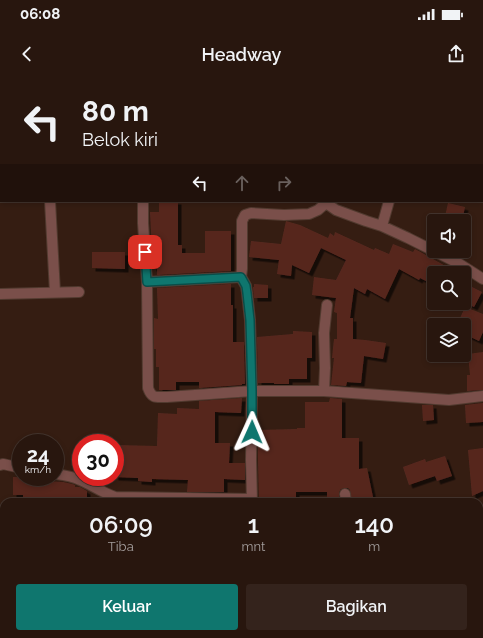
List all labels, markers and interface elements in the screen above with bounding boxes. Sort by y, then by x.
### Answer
text: 06:08 [20,5,60,23]
icon: back [16,43,38,65]
icon: share [445,43,467,65]
text: Headway [202,44,281,65]
text: 80 m [82,95,149,128]
icon: left [16,96,68,148]
text: Belok kiri [82,129,158,150]
icon: left [189,172,211,194]
icon: ahead [231,172,253,194]
icon: right [273,172,295,194]
map controls [427,214,471,362]
button: sound [427,214,471,258]
pin [128,235,162,269]
icon: arrive [134,241,156,263]
button: search [427,266,471,310]
button: layers [427,318,471,362]
position arrow [231,411,273,453]
speed limit sign: 30 [72,434,124,486]
text: 24 [27,443,49,467]
text: km/h [25,464,51,475]
text: 06:09 [89,510,153,539]
text: 1 [248,510,259,539]
text: 140 [354,510,394,539]
text: Tiba [108,539,134,554]
text: mnt [242,539,265,554]
text: m [368,539,380,554]
button: Keluar [16,584,238,630]
button: Bagikan [246,584,467,630]

